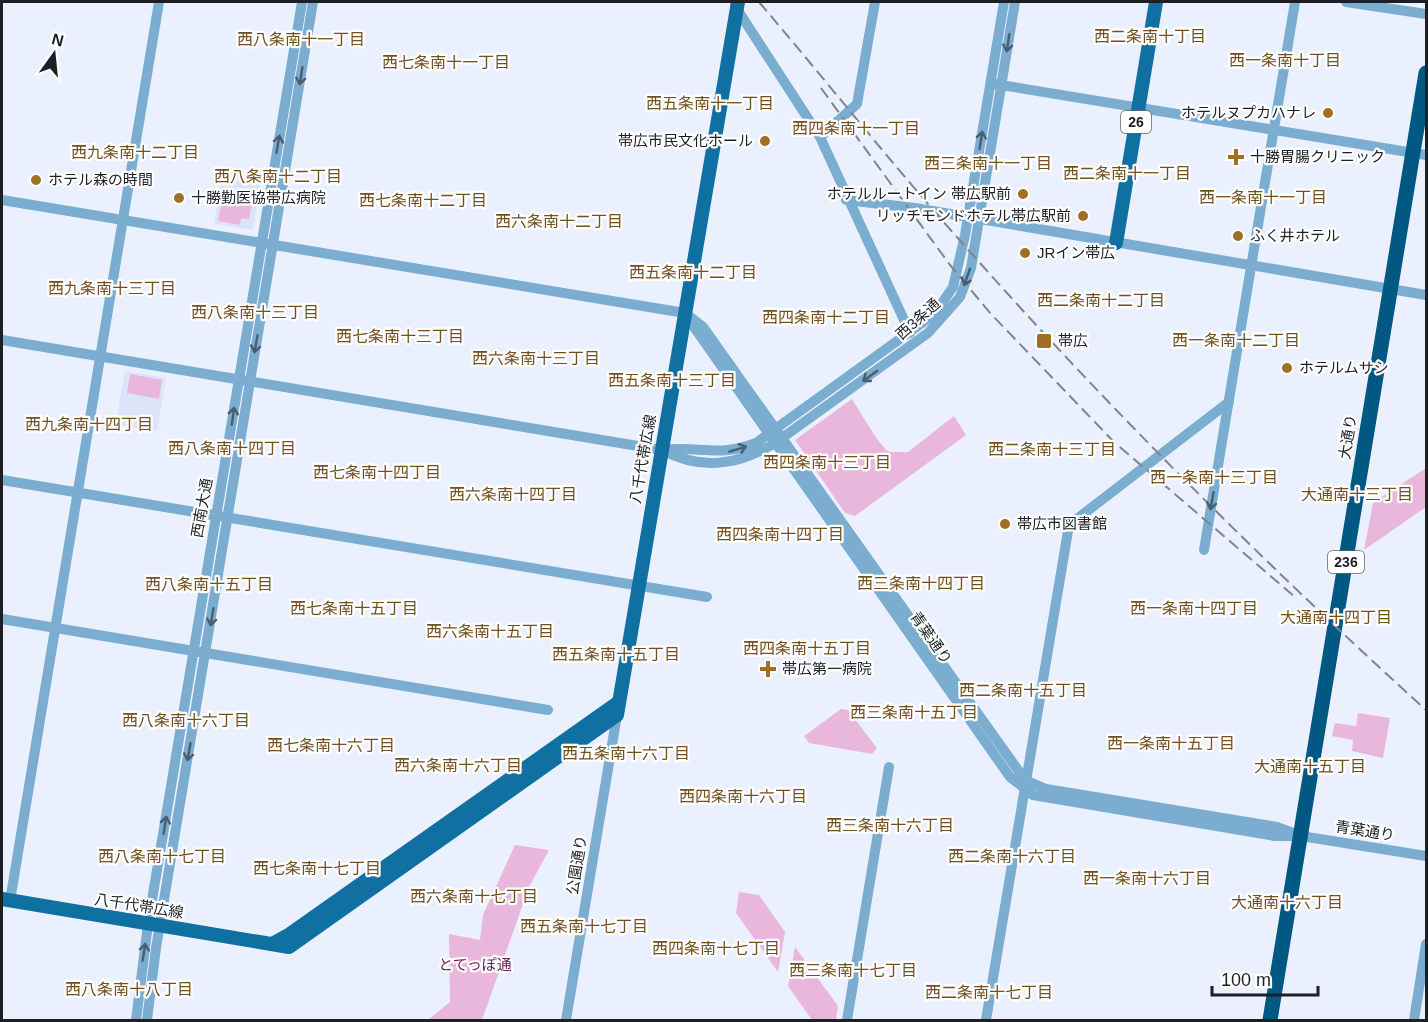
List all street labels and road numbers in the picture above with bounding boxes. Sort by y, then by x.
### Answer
road number: 26 [1121,111,1151,133]
street label: 西3条通 [892,294,943,343]
street label: 八千代帯広線 [626,413,659,505]
street label: 大通り [1336,413,1359,460]
street label: 西南大通 [188,477,215,539]
road number: 236 [1328,551,1364,573]
street label: 青葉通り [907,608,956,667]
street label: 青葉通り [1334,817,1396,844]
street label: 公園通り [563,834,590,896]
street label: 八千代帯広線 [93,890,185,921]

